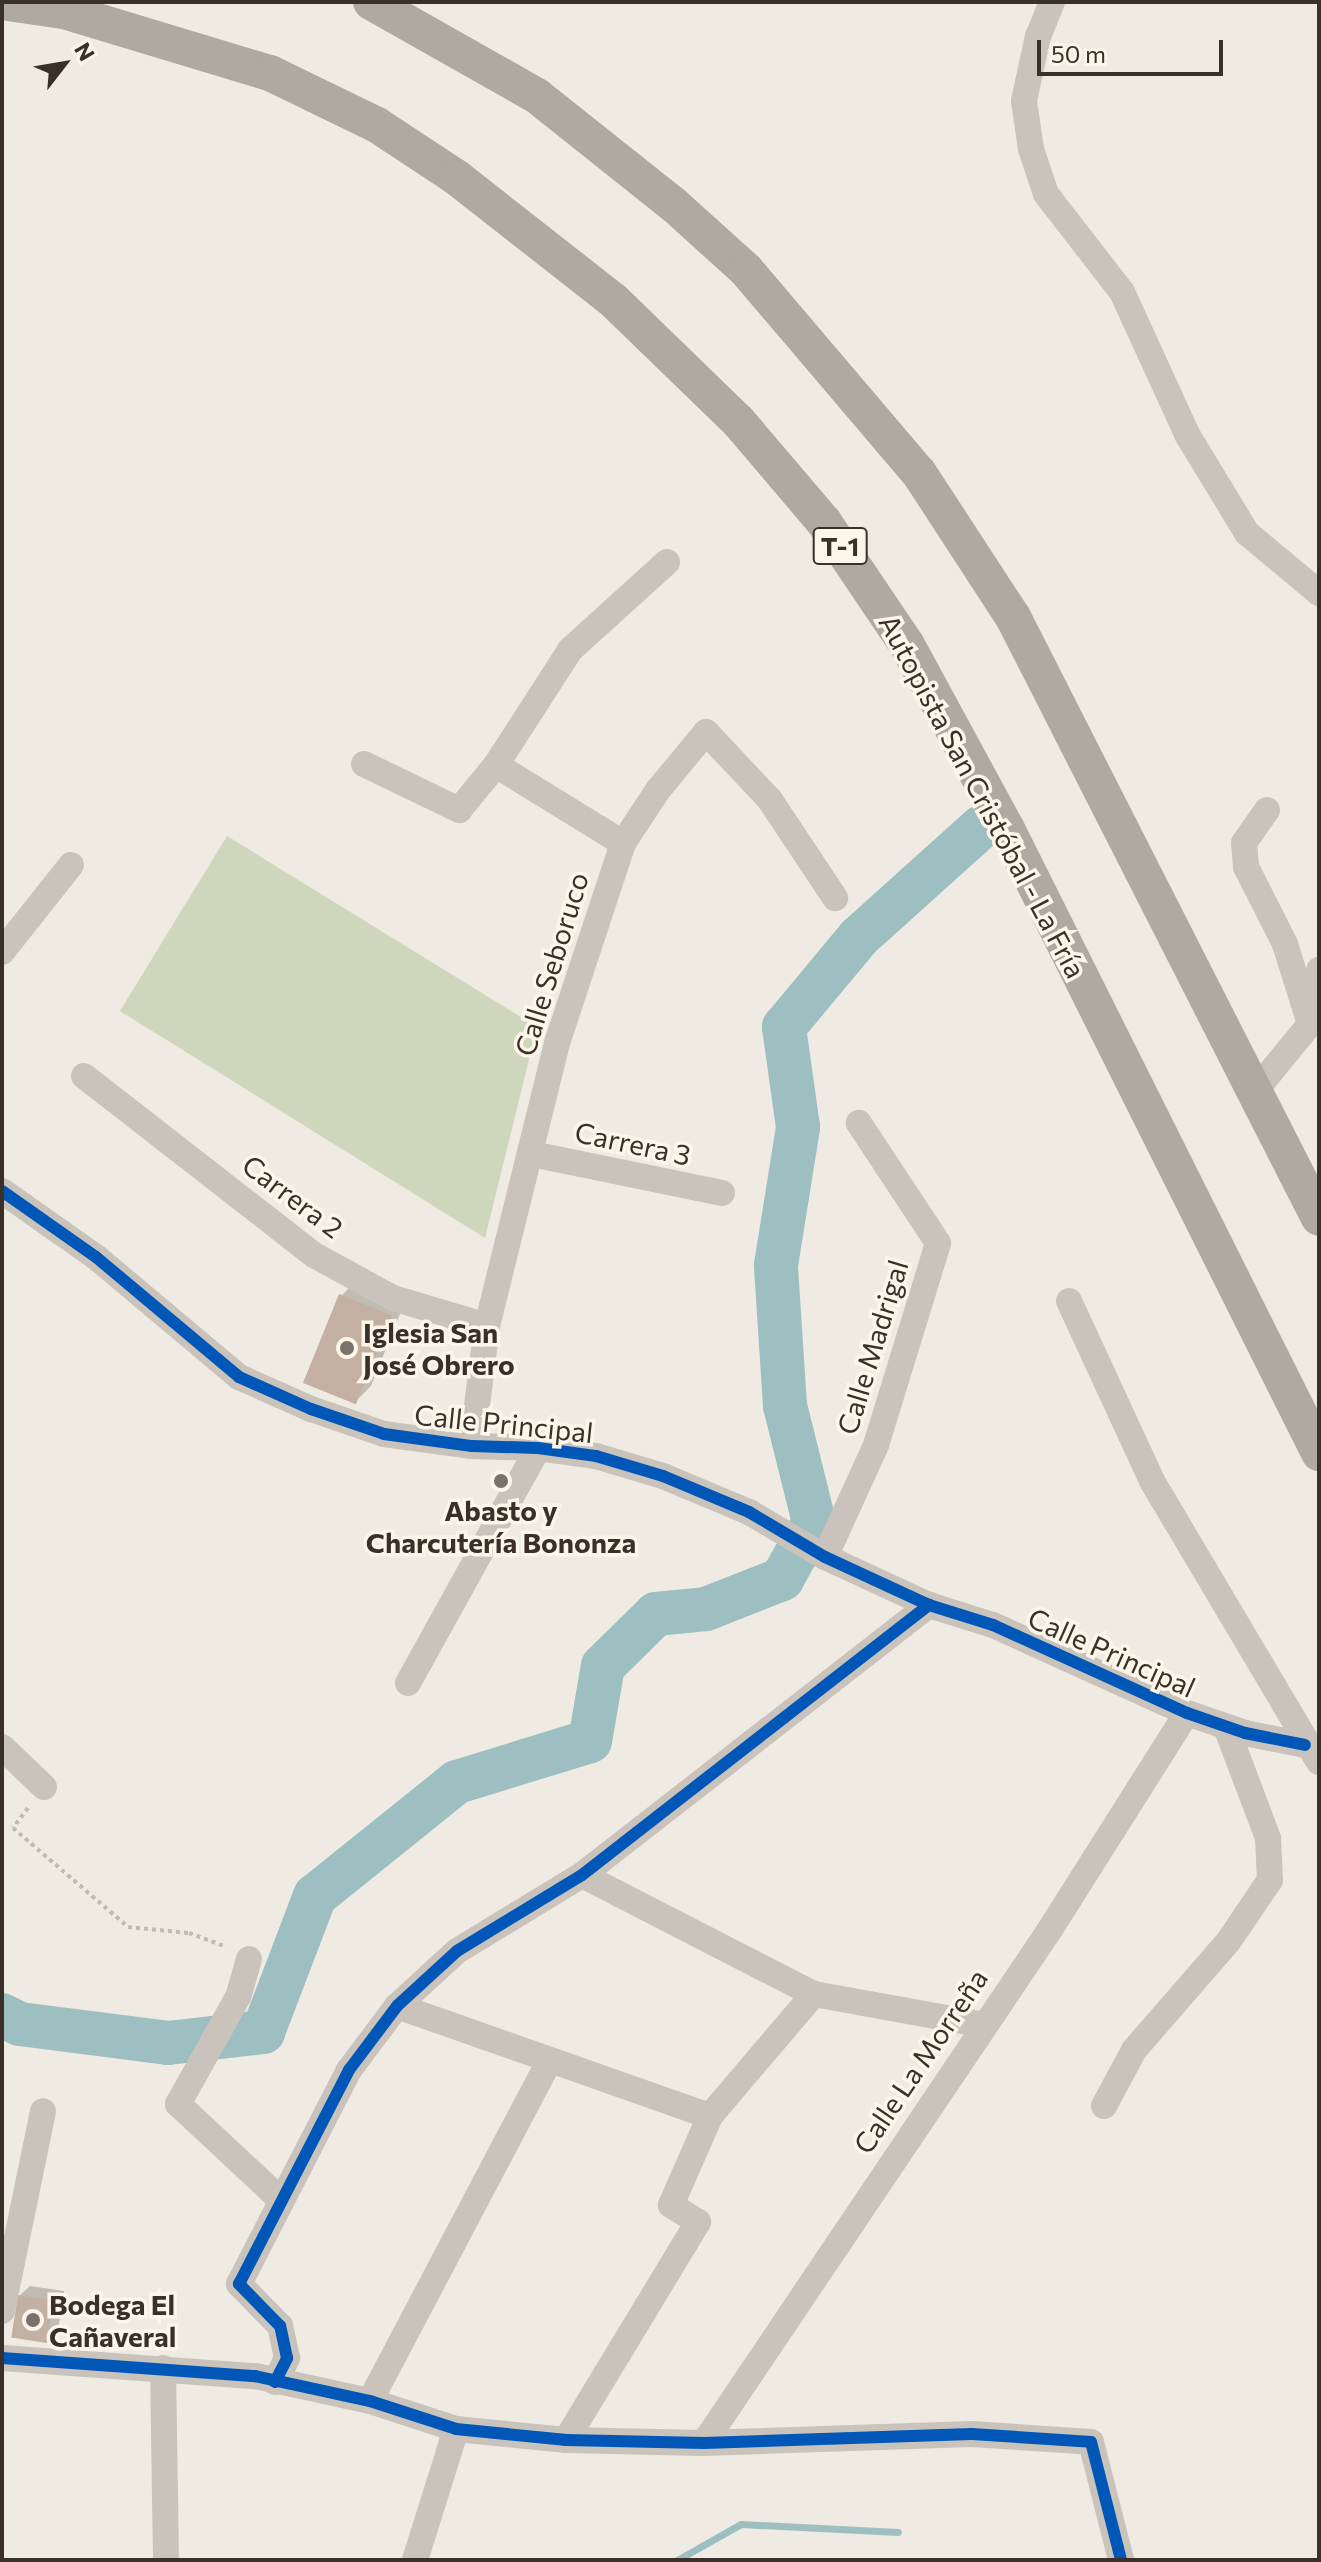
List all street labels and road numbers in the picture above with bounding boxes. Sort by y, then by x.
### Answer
road number: T-1 [812,524,868,568]
street label: Autopista San Cristóbal - La Fría [873,608,1093,984]
street label: Calle Seboruco [507,868,595,1060]
street label: Carrera 3 [572,1114,694,1172]
street label: Carrera 2 [236,1147,350,1245]
street label: Calle Madrigal [830,1256,914,1438]
street label: Calle Principal [413,1397,595,1449]
street label: Calle Principal [1023,1600,1201,1704]
street label: Calle La Morreña [846,1962,994,2160]

